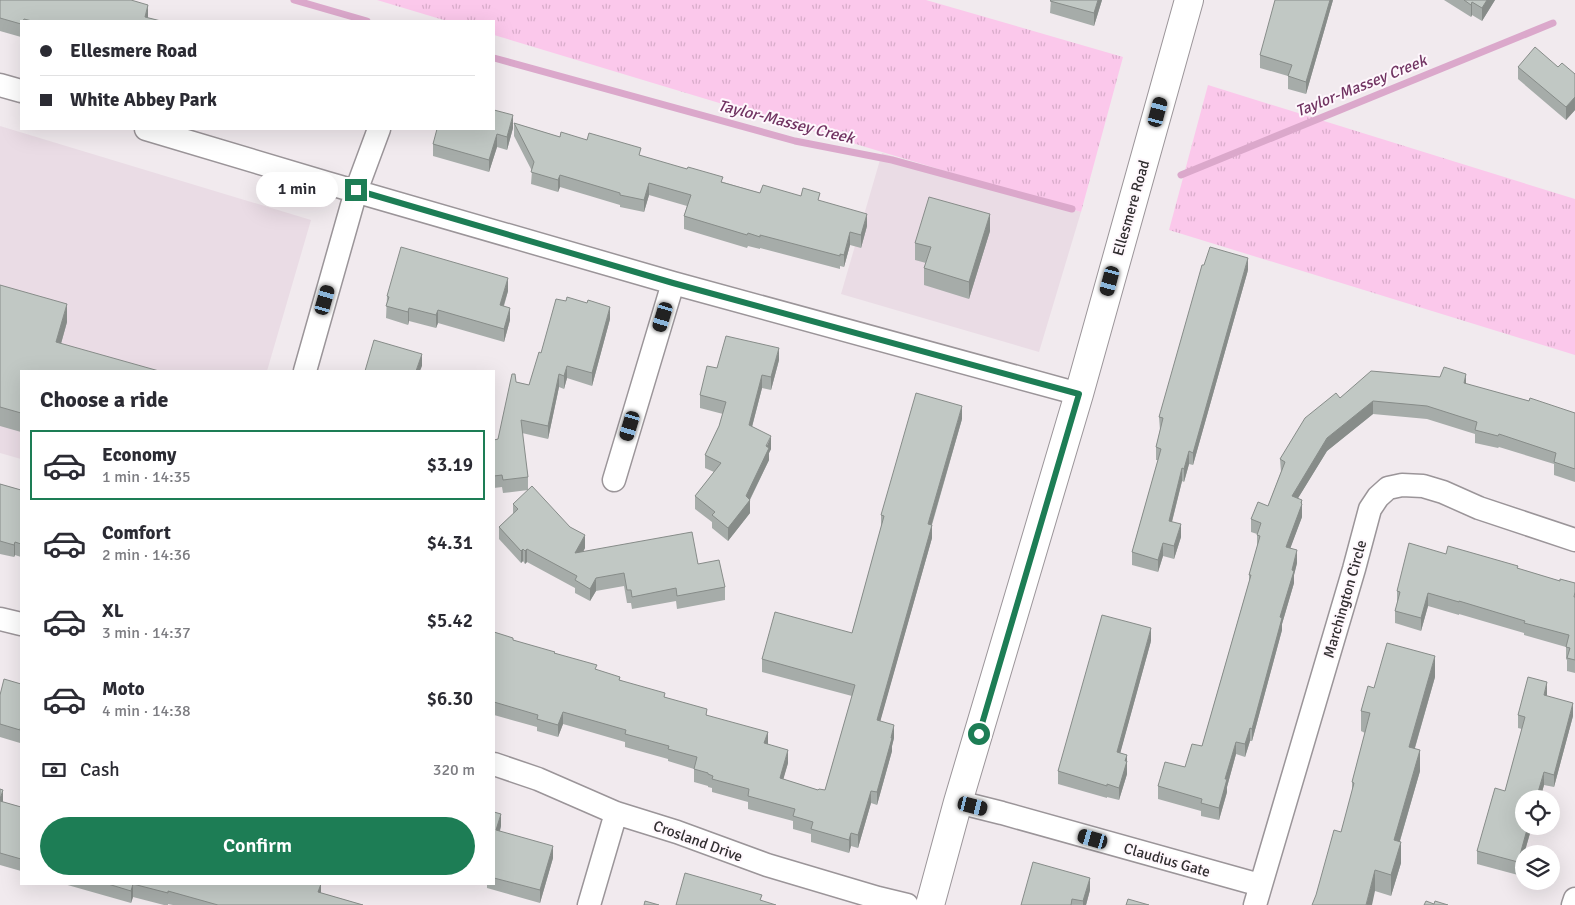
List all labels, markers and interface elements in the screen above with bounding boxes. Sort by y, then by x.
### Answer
text: Ellesmere Road [70,39,197,63]
water label: Taylor-Massey Creek [1293,50,1431,121]
text: White Abbey Park [70,88,217,112]
water label: Taylor-Massey Creek [716,95,858,149]
car [1146,96,1169,128]
street label: Ellesmere Road [1109,158,1153,258]
callout: 1 min [256,172,338,208]
text: 1 min [278,179,316,199]
route end [345,179,367,201]
car [1098,265,1121,297]
car [313,284,336,316]
car [651,300,674,334]
text: Choose a ride [40,386,168,413]
car [618,409,641,443]
icon: car [42,443,87,488]
text: Economy [102,443,176,467]
text: $3.19 [427,453,473,477]
text: 1 min · 14:35 [102,467,191,487]
icon: car [42,521,87,566]
text: Comfort [102,521,171,545]
text: $4.31 [427,531,473,555]
street label: Marchington Circle [1320,538,1370,660]
text: 2 min · 14:36 [102,545,191,565]
icon: car [42,599,87,644]
text: XL [102,599,124,623]
text: $5.42 [427,609,473,633]
text: 3 min · 14:37 [102,623,191,643]
icon: car [42,677,87,722]
text: Moto [102,677,145,701]
text: $6.30 [427,687,473,711]
text: 4 min · 14:38 [102,701,191,721]
route start [968,723,990,745]
icon: cash [40,756,68,784]
text: Cash [80,758,120,782]
text: 320 m [433,760,475,780]
map controls [1515,790,1560,890]
button: locate [1515,790,1560,835]
car [956,795,989,817]
button: Confirm [40,817,475,875]
street label: Crosland Drive [651,817,745,865]
car [1076,828,1109,850]
street label: Claudius Gate [1122,839,1212,881]
button: layers [1515,845,1560,890]

